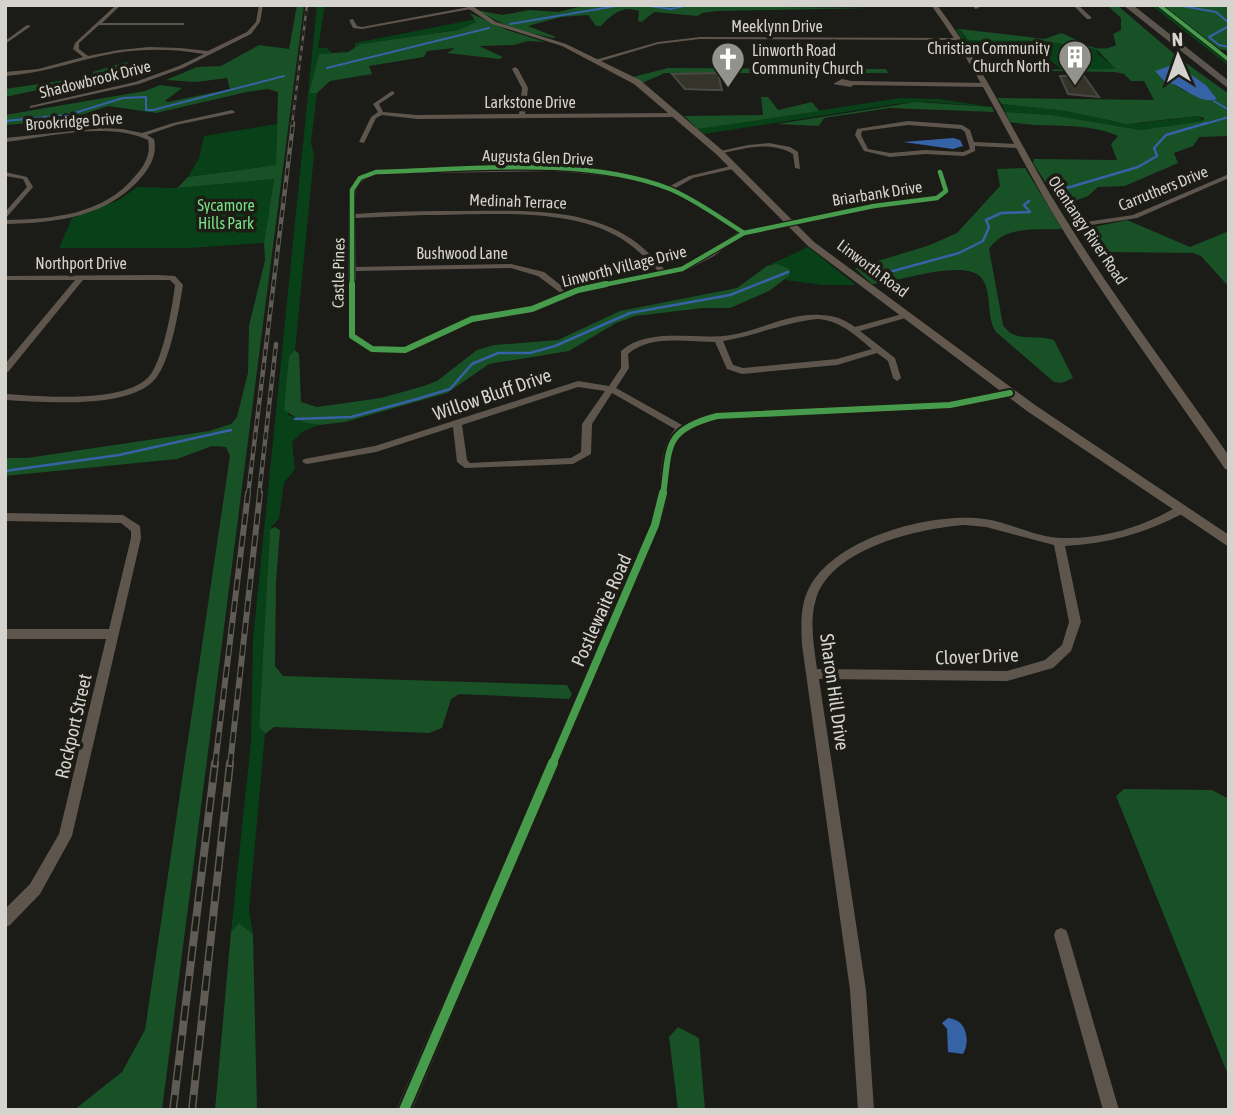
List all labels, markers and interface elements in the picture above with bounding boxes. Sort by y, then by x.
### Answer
street label: Meeklynn Drive [731,17,823,36]
north arrow [1143,21,1213,91]
text: N [1171,28,1183,50]
building icon: Christian Community Church North [1056,38,1094,87]
place label: Christian Community Church North [927,39,1050,75]
church icon: Linworth Road Community Church [709,40,747,89]
place label: Linworth Road Community Church [752,41,863,78]
street label: Shadowbrook Drive [37,56,153,102]
street label: Larkstone Drive [484,93,576,111]
street label: Brookridge Drive [25,109,123,134]
street label: Augusta Glen Drive [482,146,594,169]
street label: Carruthers Drive [1116,162,1210,214]
street label: Olentangy River Road [1044,172,1131,288]
street label: Briarbank Drive [831,177,923,209]
street label: Medinah Terrace [469,190,567,212]
park label: Sycamore Hills Park [197,196,255,232]
street label: Linworth Road [834,235,912,301]
street label: Castle Pines [328,237,348,308]
street label: Linworth Village Drive [560,242,689,291]
street label: Bushwood Lane [416,244,508,262]
street label: Northport Drive [35,254,127,273]
street label: Willow Bluff Drive [430,363,554,425]
street label: Postlewaite Road [566,550,636,670]
street label: Sharon Hill Drive [816,632,854,752]
street label: Clover Drive [935,644,1019,668]
street label: Rockport Street [50,671,96,781]

